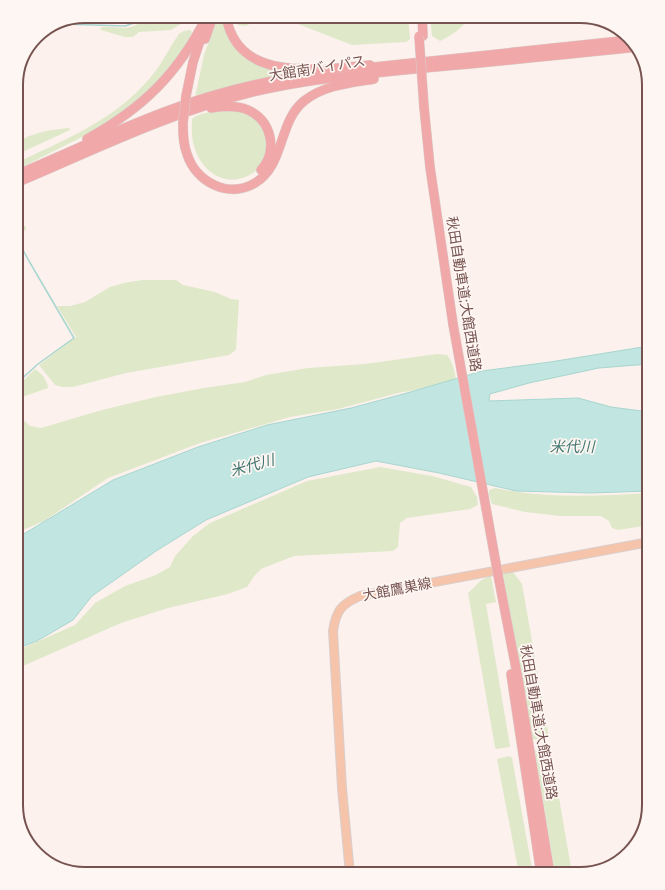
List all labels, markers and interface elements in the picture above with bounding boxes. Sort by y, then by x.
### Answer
street label: 大館南バイパス [267,51,367,85]
street label: 秋田自動車道;大館西道路 [443,215,485,373]
water label: 米代川 [549,437,596,456]
water label: 米代川 [228,449,278,480]
street label: 大館鷹巣線 [361,573,433,605]
street label: 秋田自動車道;大館西道路 [516,643,562,801]

